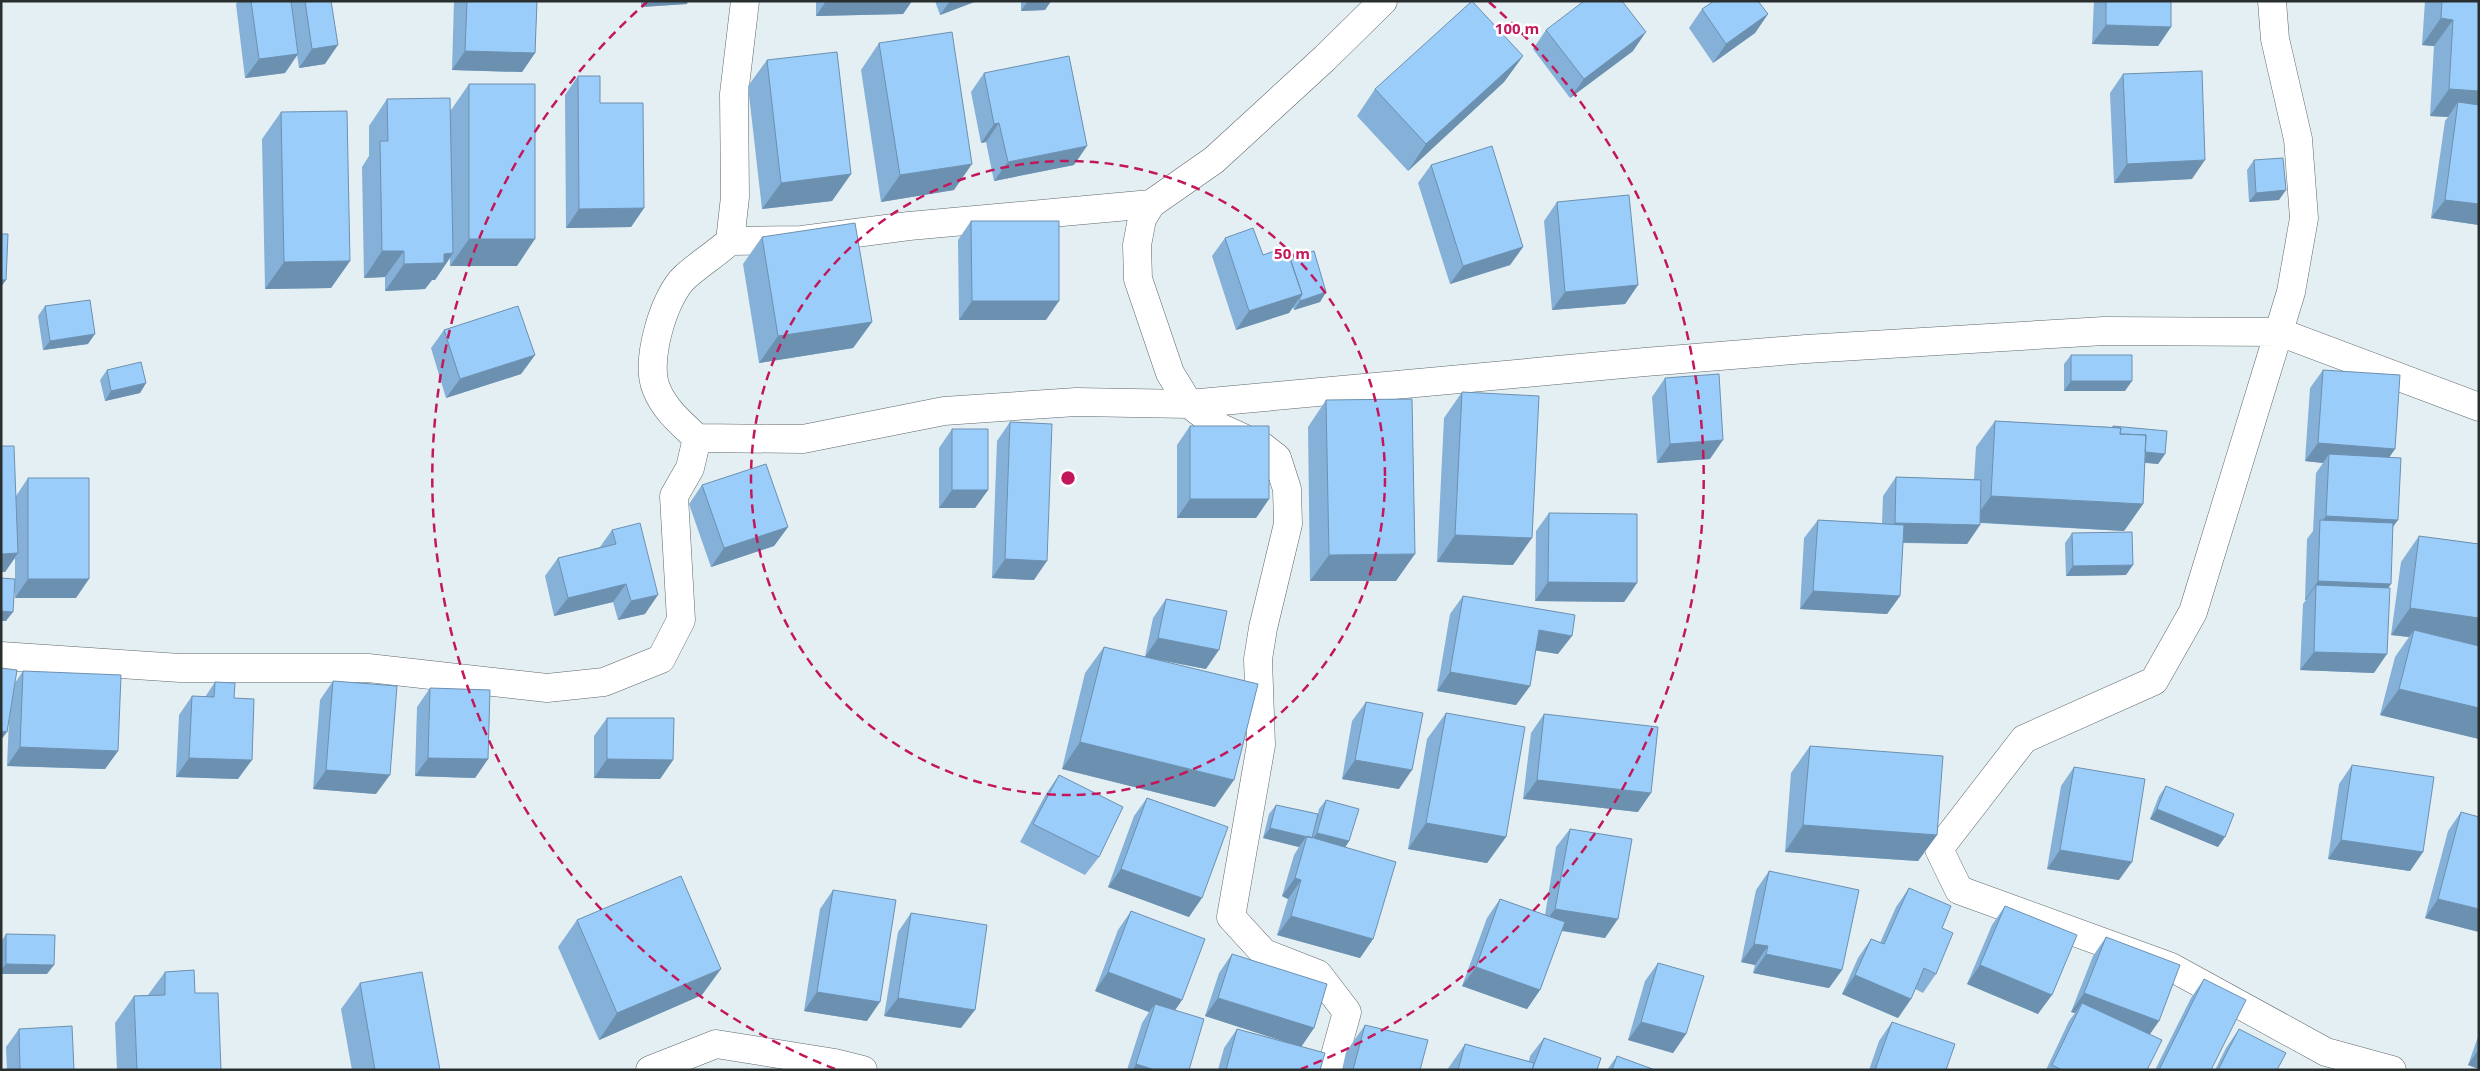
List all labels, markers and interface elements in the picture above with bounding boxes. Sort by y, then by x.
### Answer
text: 100 m [1495,18,1539,38]
text: 50 m [1274,243,1310,263]
centre of rings [1059,469,1077,487]

